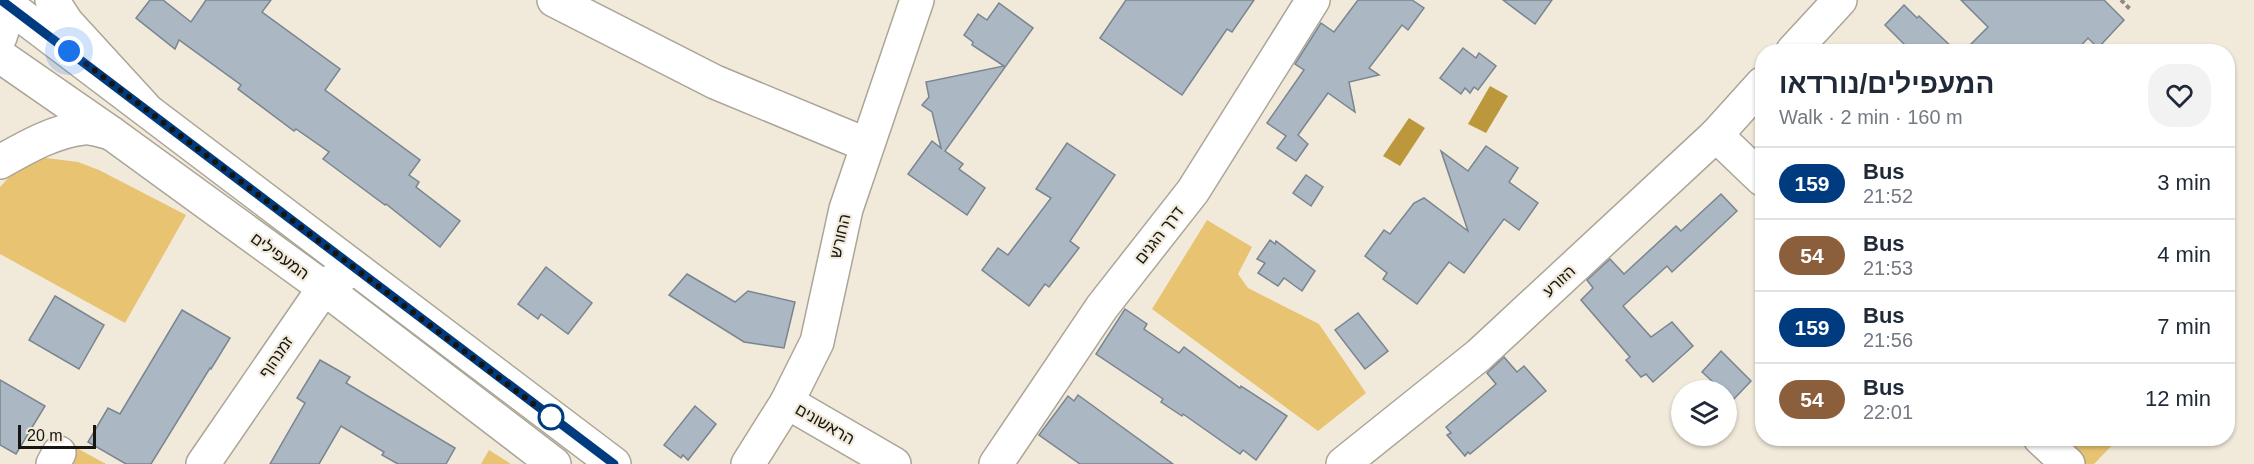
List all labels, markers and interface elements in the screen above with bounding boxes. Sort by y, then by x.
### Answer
your location [54,36,84,66]
button: heart [2148,64,2211,127]
text: המעפילים/נורדאו [1779,68,1994,99]
text: Walk · 2 min · 160 m [1779,106,1963,128]
text: Bus [1863,159,1905,184]
text: 3 min [2157,170,2211,195]
text: 159 [1794,172,1830,195]
text: 21:52 [1863,185,1913,207]
street label: דרך הגנים [1131,203,1187,267]
street label: החורש [827,212,853,260]
street label: המעפילים [248,229,312,283]
text: Bus [1863,231,1905,256]
text: 4 min [2157,242,2211,267]
text: 54 [1800,244,1824,267]
text: 21:53 [1863,257,1913,279]
street label: הזורע [1540,262,1578,300]
text: Bus [1863,303,1905,328]
text: 7 min [2157,314,2211,339]
text: 159 [1794,316,1830,339]
text: 21:56 [1863,329,1913,351]
street label: זמנהוף [256,333,296,381]
text: Bus [1863,375,1905,400]
map controls [1671,380,1737,446]
button: layers [1671,380,1737,446]
text: 12 min [2145,386,2211,411]
text: 54 [1800,388,1824,411]
street label: הראשונים [793,400,857,448]
text: 22:01 [1863,401,1913,423]
unlabelled marker [538,404,564,430]
scale bar [18,422,96,450]
text: 20 m [27,427,63,444]

